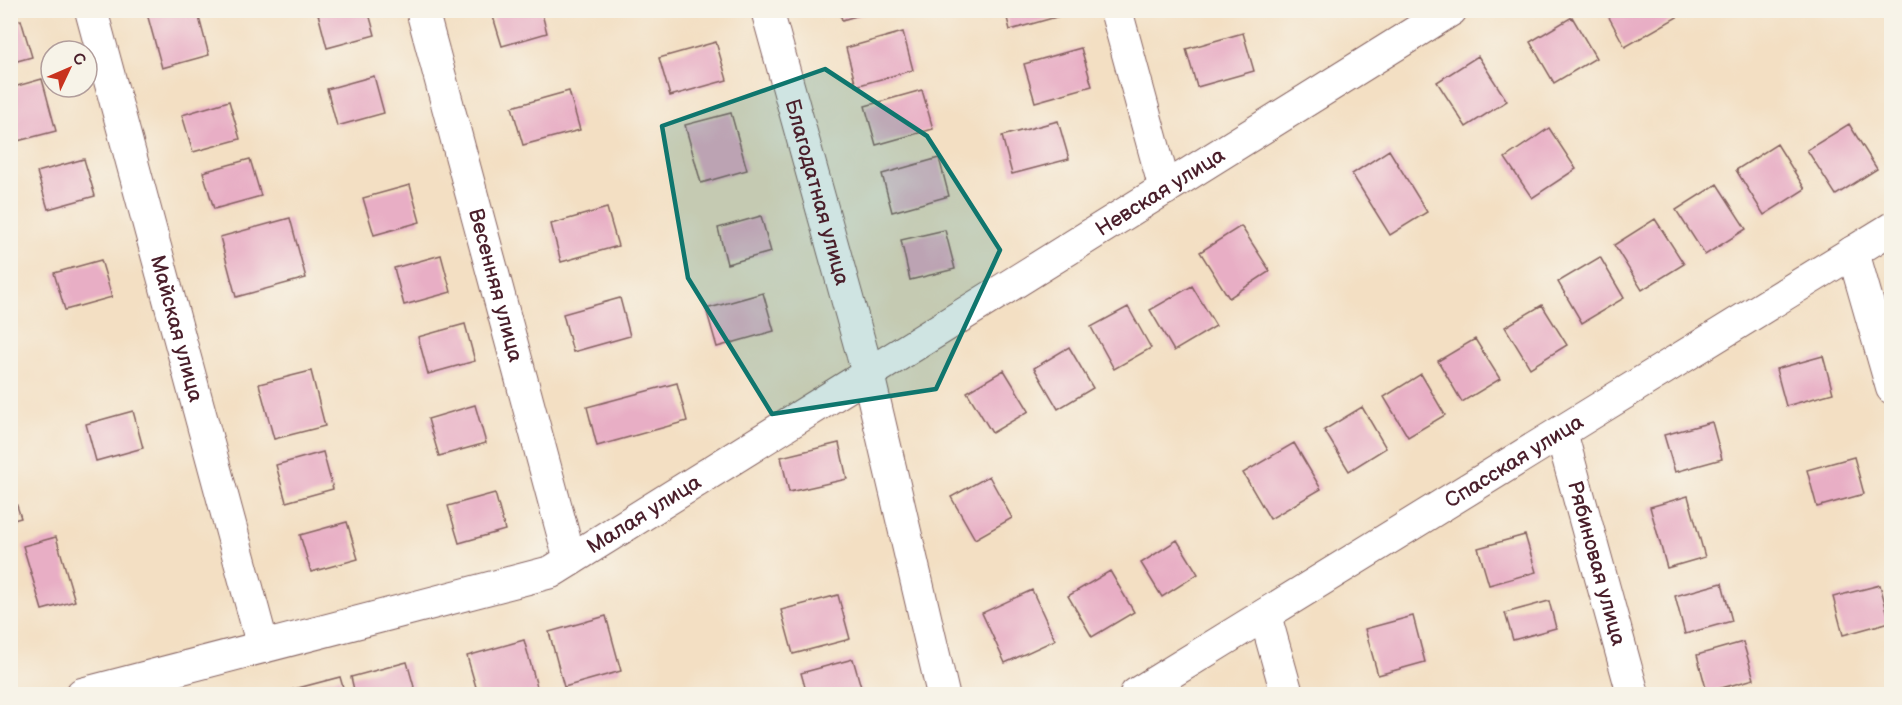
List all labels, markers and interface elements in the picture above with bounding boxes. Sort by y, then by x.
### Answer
north arrow [39,39,99,99]
text: С [68,49,89,70]
street label: Благодатная улица [779,97,855,289]
street label: Невская улица [1091,142,1230,242]
street label: Весенняя улица [463,206,528,365]
street label: Майская улица [145,253,208,405]
street label: Спасская улица [1440,409,1589,514]
street label: Малая улица [582,469,706,559]
street label: Рябиновая улица [1562,478,1631,649]

